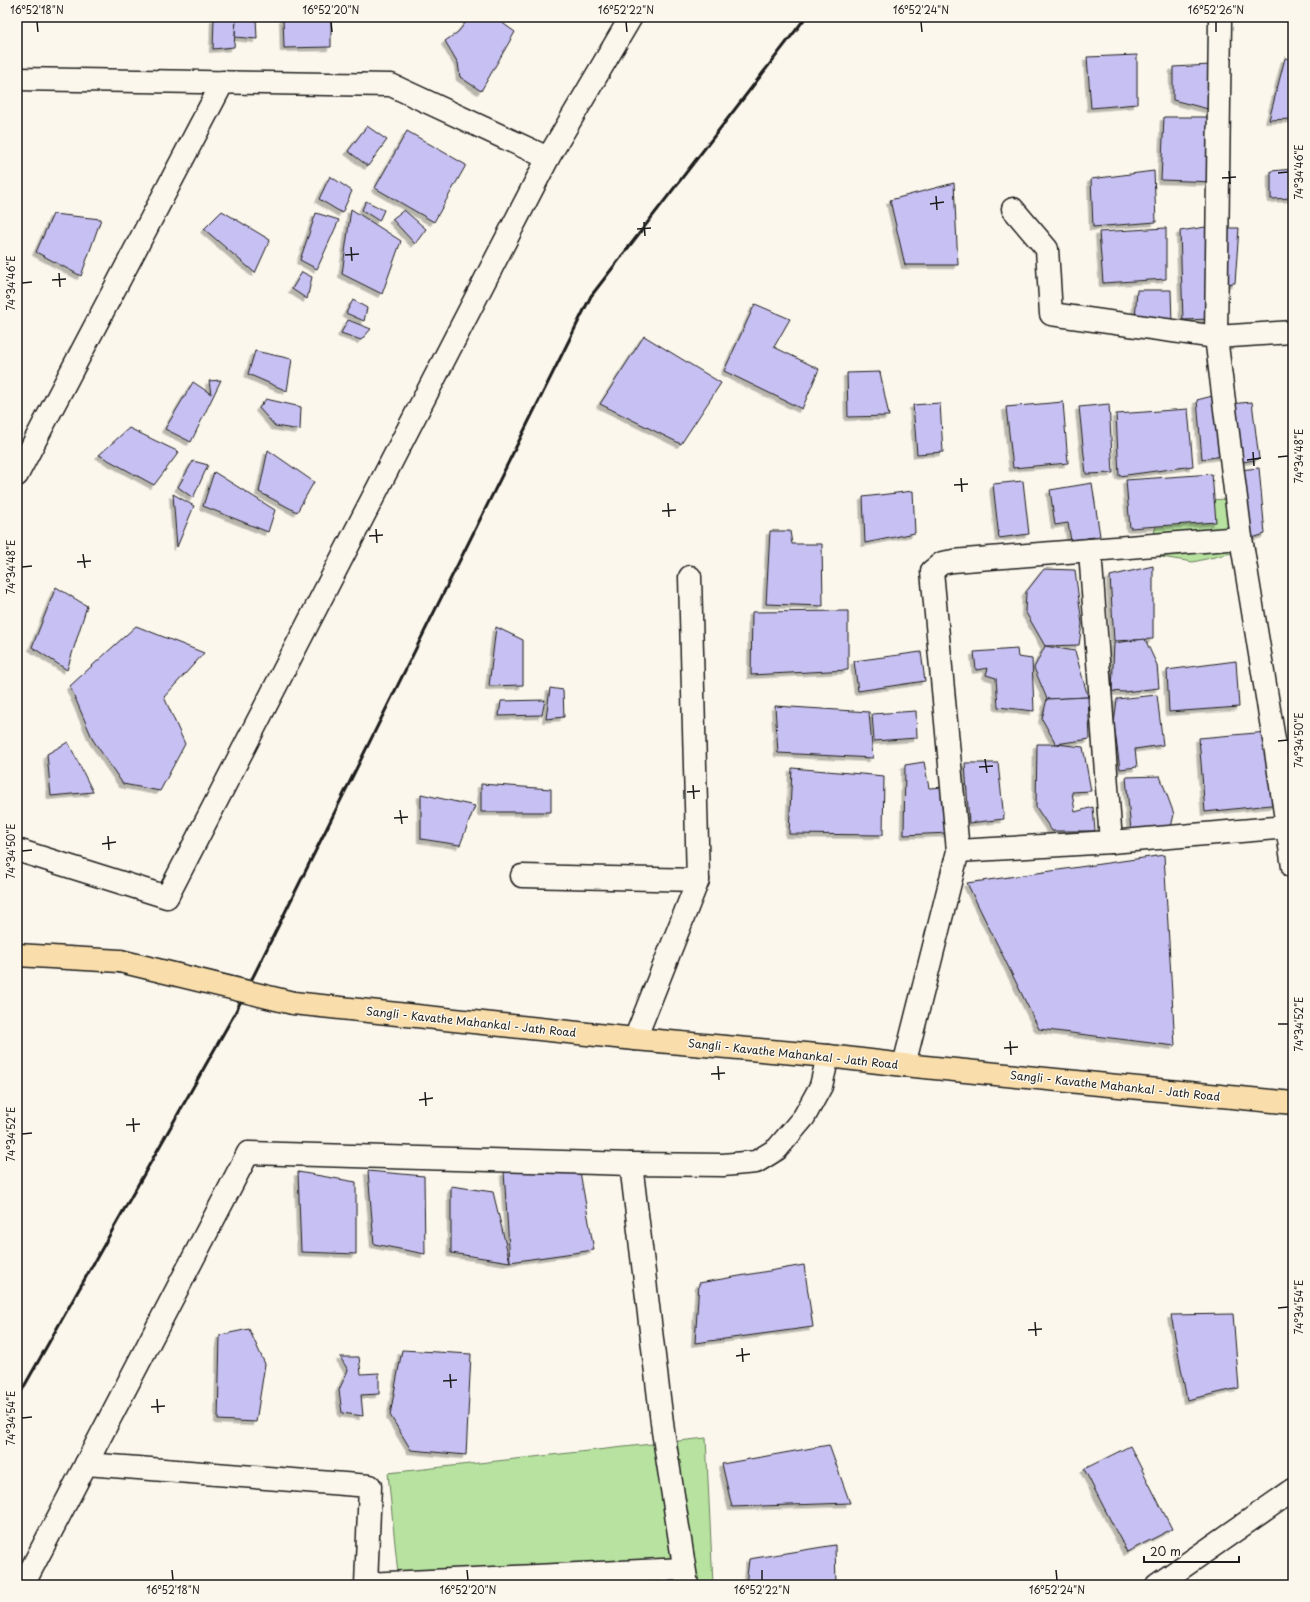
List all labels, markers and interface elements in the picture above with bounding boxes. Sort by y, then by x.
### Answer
text: 16°52'18"N [10,2,64,17]
text: 16°52'20"N [303,2,360,17]
text: 16°52'22"N [598,2,654,17]
text: 16°52'24"N [893,2,949,17]
text: 16°52'26"N [1188,2,1244,17]
text: 74°34'46"E [1291,144,1306,200]
text: 74°34'46"E [3,255,18,311]
text: 74°34'48"E [1291,429,1306,483]
text: 74°34'48"E [3,540,18,594]
text: 74°34'50"E [1291,712,1306,768]
text: 74°34'50"E [3,823,18,879]
text: 74°34'52"E [1291,997,1306,1051]
street label: Sangli - Kavathe Mahankal - Jath Road [365,1002,577,1041]
street label: Sangli - Kavathe Mahankal - Jath Road [687,1034,899,1073]
street label: Sangli - Kavathe Mahankal - Jath Road [1009,1066,1221,1105]
text: 74°34'52"E [3,1107,18,1161]
text: 74°34'54"E [1291,1280,1306,1334]
text: 74°34'54"E [3,1391,18,1445]
scale bar [1144,1538,1239,1564]
text: 20 m [1150,1542,1181,1560]
text: 16°52'18"N [146,1582,200,1597]
text: 16°52'20"N [440,1582,497,1597]
text: 16°52'22"N [734,1582,790,1597]
text: 16°52'24"N [1029,1582,1085,1597]

